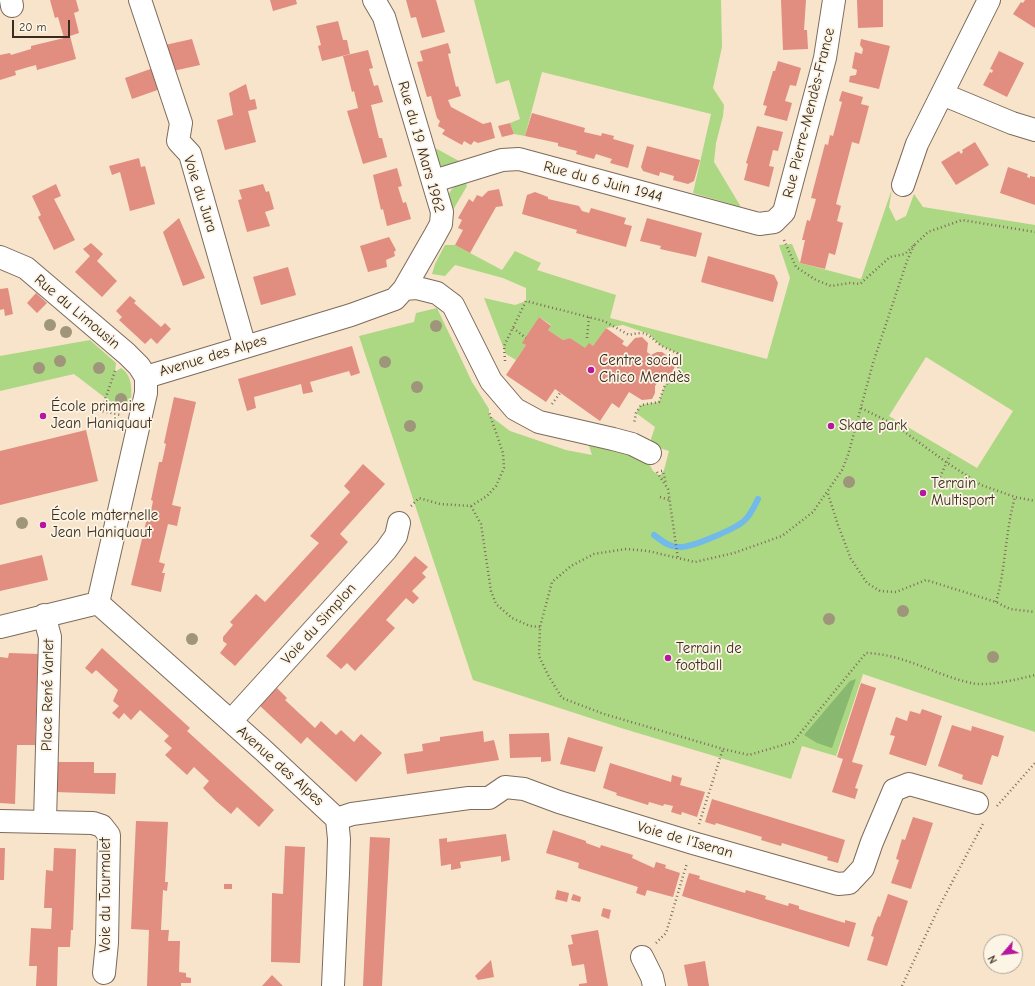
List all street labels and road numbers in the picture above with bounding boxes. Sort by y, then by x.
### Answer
street label: Rue Pierre-Mendès-France [779,26,839,200]
street label: Rue du 19 Mars 1962 [394,79,448,215]
street label: Voie du Jura [179,153,221,235]
street label: Rue du 6 Juin 1944 [541,157,665,207]
street label: Rue du Limousin [30,271,124,353]
street label: Avenue des Alpes [157,331,269,381]
street label: Voie du Simplon [278,580,360,668]
street label: Place René Varlet [38,639,58,751]
street label: Avenue des Alpes [233,722,327,810]
street label: Voie de l'Iseran [635,818,735,862]
street label: Voie du Tourmalet [97,838,115,952]

